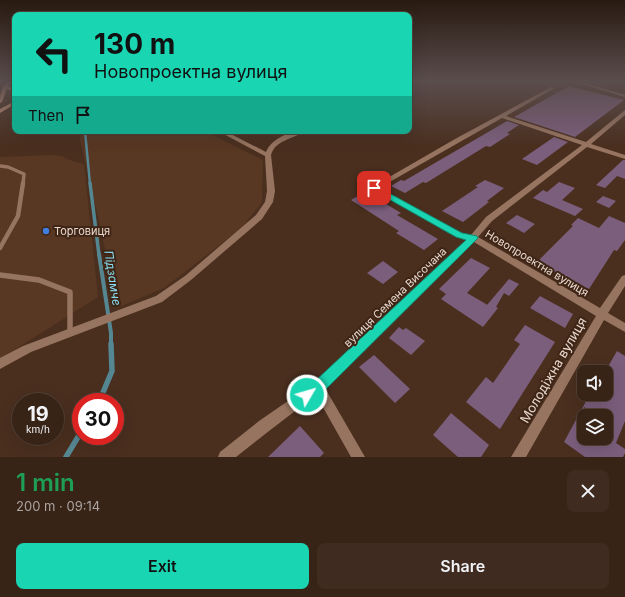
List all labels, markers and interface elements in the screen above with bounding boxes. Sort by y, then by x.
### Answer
text: 130 m [94,27,175,61]
icon: left [28,28,80,80]
text: Новопроектна вулиця [94,61,287,82]
icon: arrive [72,104,94,126]
text: Then [28,106,64,125]
pin [357,171,391,205]
icon: arrive [363,177,385,199]
place label: Торговиця [54,224,110,238]
marker: Торговиця [41,226,51,236]
street label: Новопроектна вулиця [483,227,591,299]
street label: вулиця Семена Височана [341,244,449,350]
water label: Підзамче [101,249,125,307]
street label: Молодіжна вулиця [516,314,590,426]
map controls [577,365,613,445]
button: sound [577,365,613,401]
position arrow [286,374,328,416]
speed limit sign: 30 [72,393,124,445]
text: 19 [27,402,49,426]
button: layers [577,409,613,445]
text: km/h [26,423,50,435]
text: 1 min [16,468,75,497]
button: close [567,470,609,512]
text: 200 m · 09:14 [16,498,100,514]
button: Exit [16,543,309,589]
button: Share [317,543,609,589]

